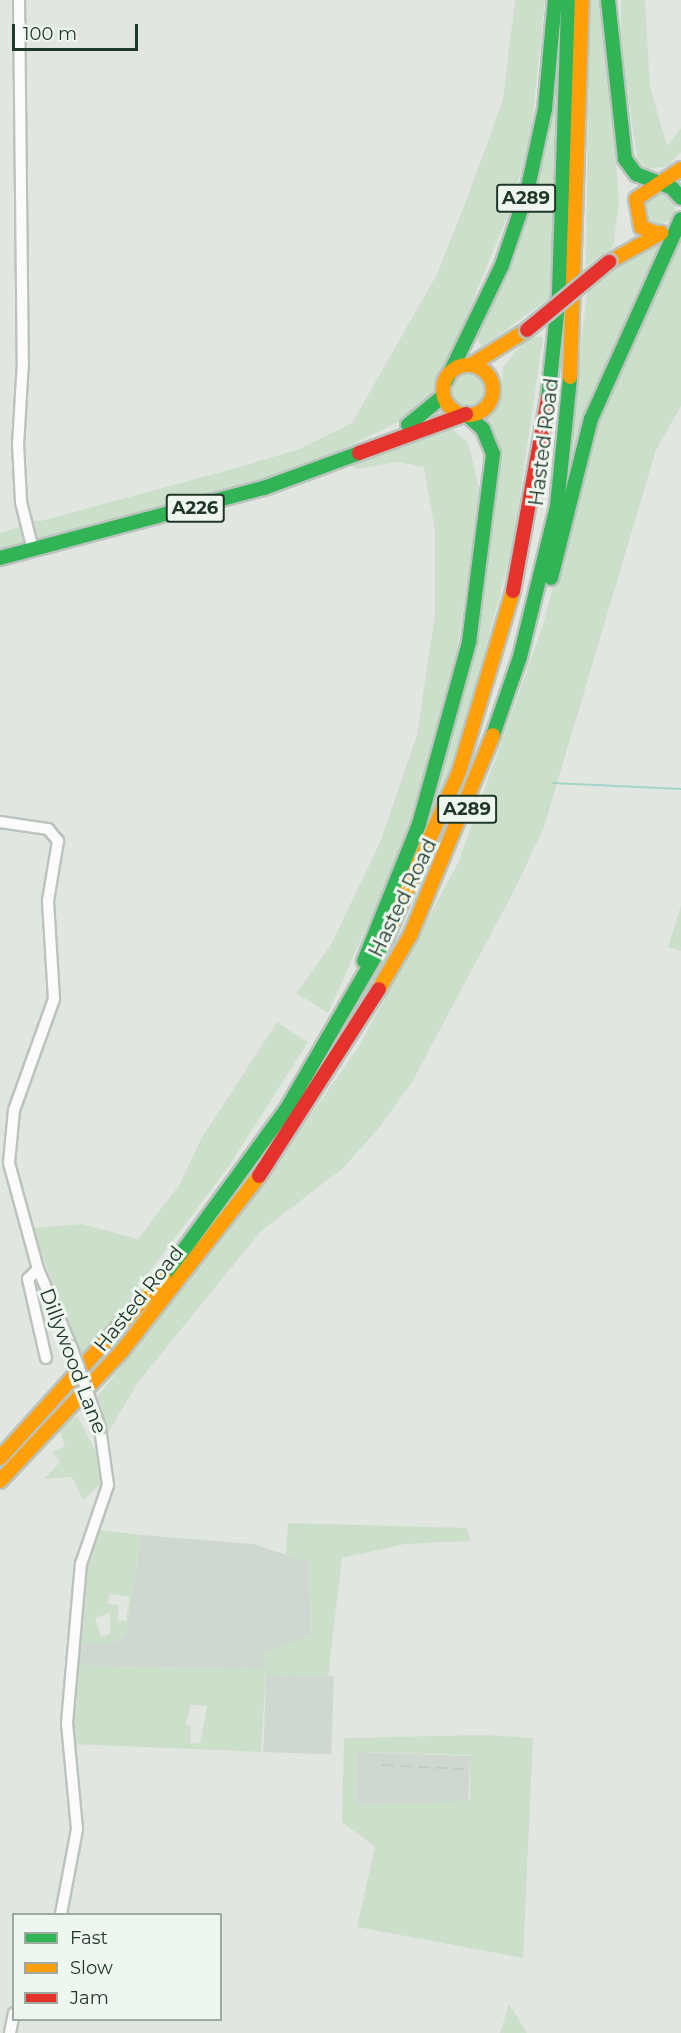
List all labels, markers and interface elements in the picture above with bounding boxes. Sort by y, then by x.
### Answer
scale bar [15,12,141,50]
text: 100 m [23,23,77,45]
road number: A289 [496,183,556,213]
street label: Hasted Road [524,377,564,507]
road number: A226 [165,493,225,523]
road number: A289 [437,794,497,824]
street label: Hasted Road [364,835,442,961]
street label: Hasted Road [89,1241,189,1357]
street label: Dillywood Lane [34,1285,112,1437]
legend [12,1913,222,2021]
text: Fast [70,1927,108,1949]
text: Slow [70,1957,113,1979]
text: Jam [70,1987,109,2009]

